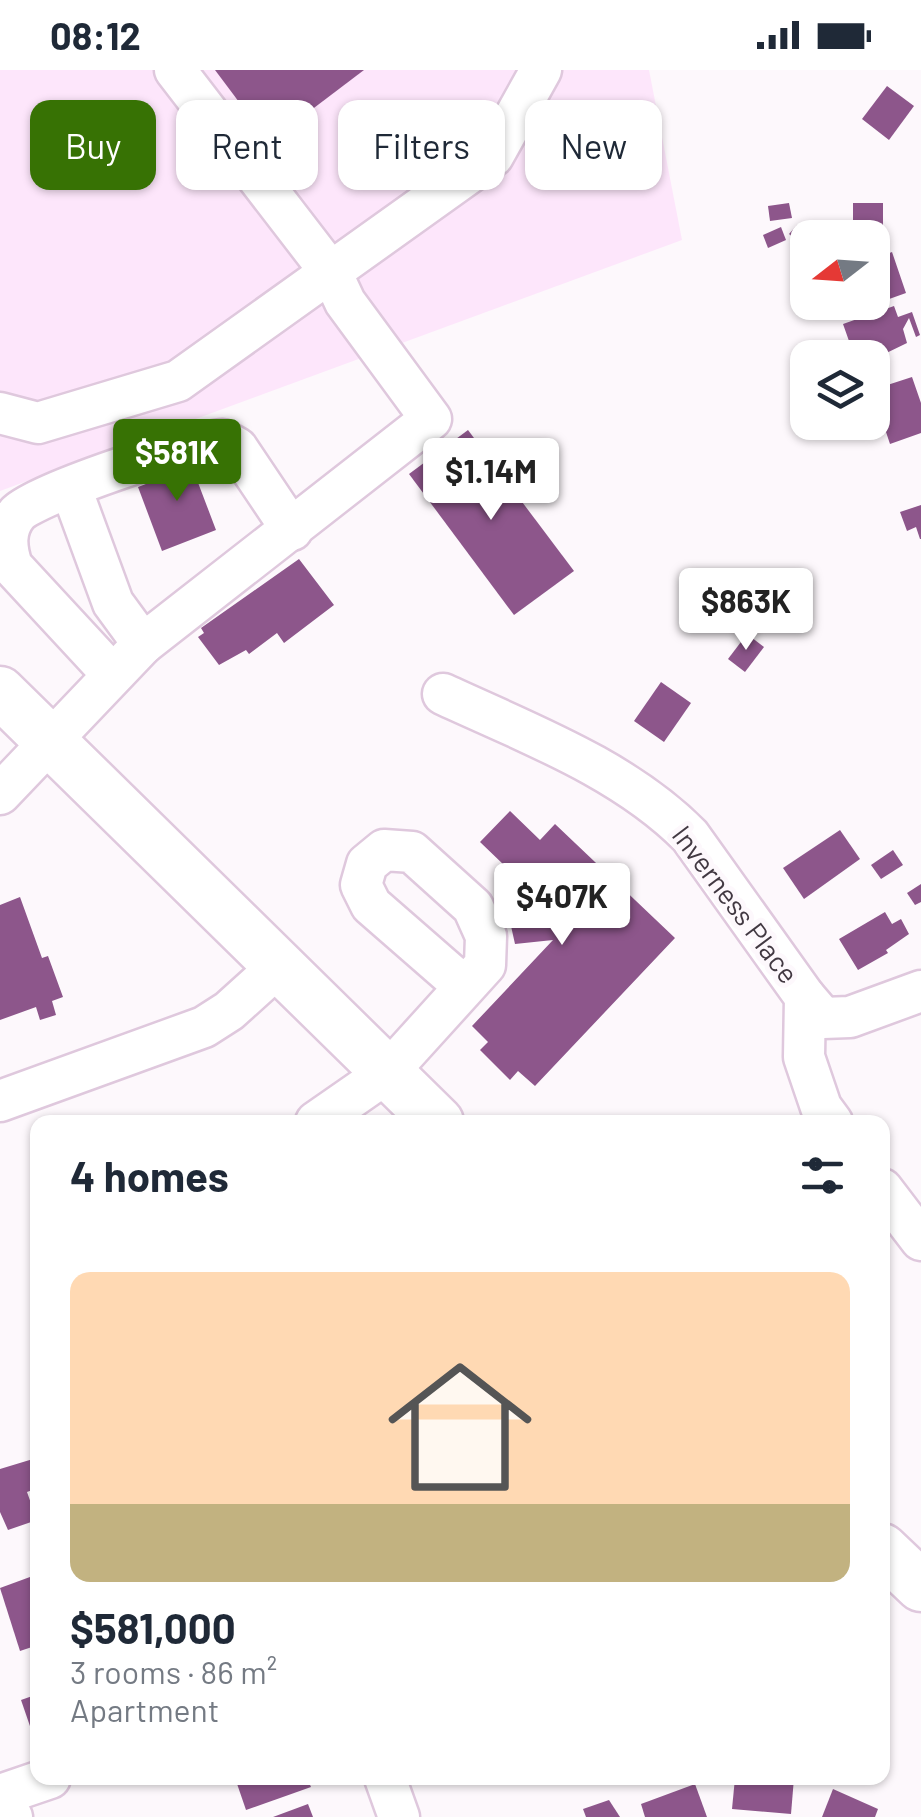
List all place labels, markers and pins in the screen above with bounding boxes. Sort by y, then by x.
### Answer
pin: $581K [107,419,247,504]
pin: $1.14M [410,438,572,523]
pin: $863K [676,568,816,653]
pin: $407K [492,863,632,948]

